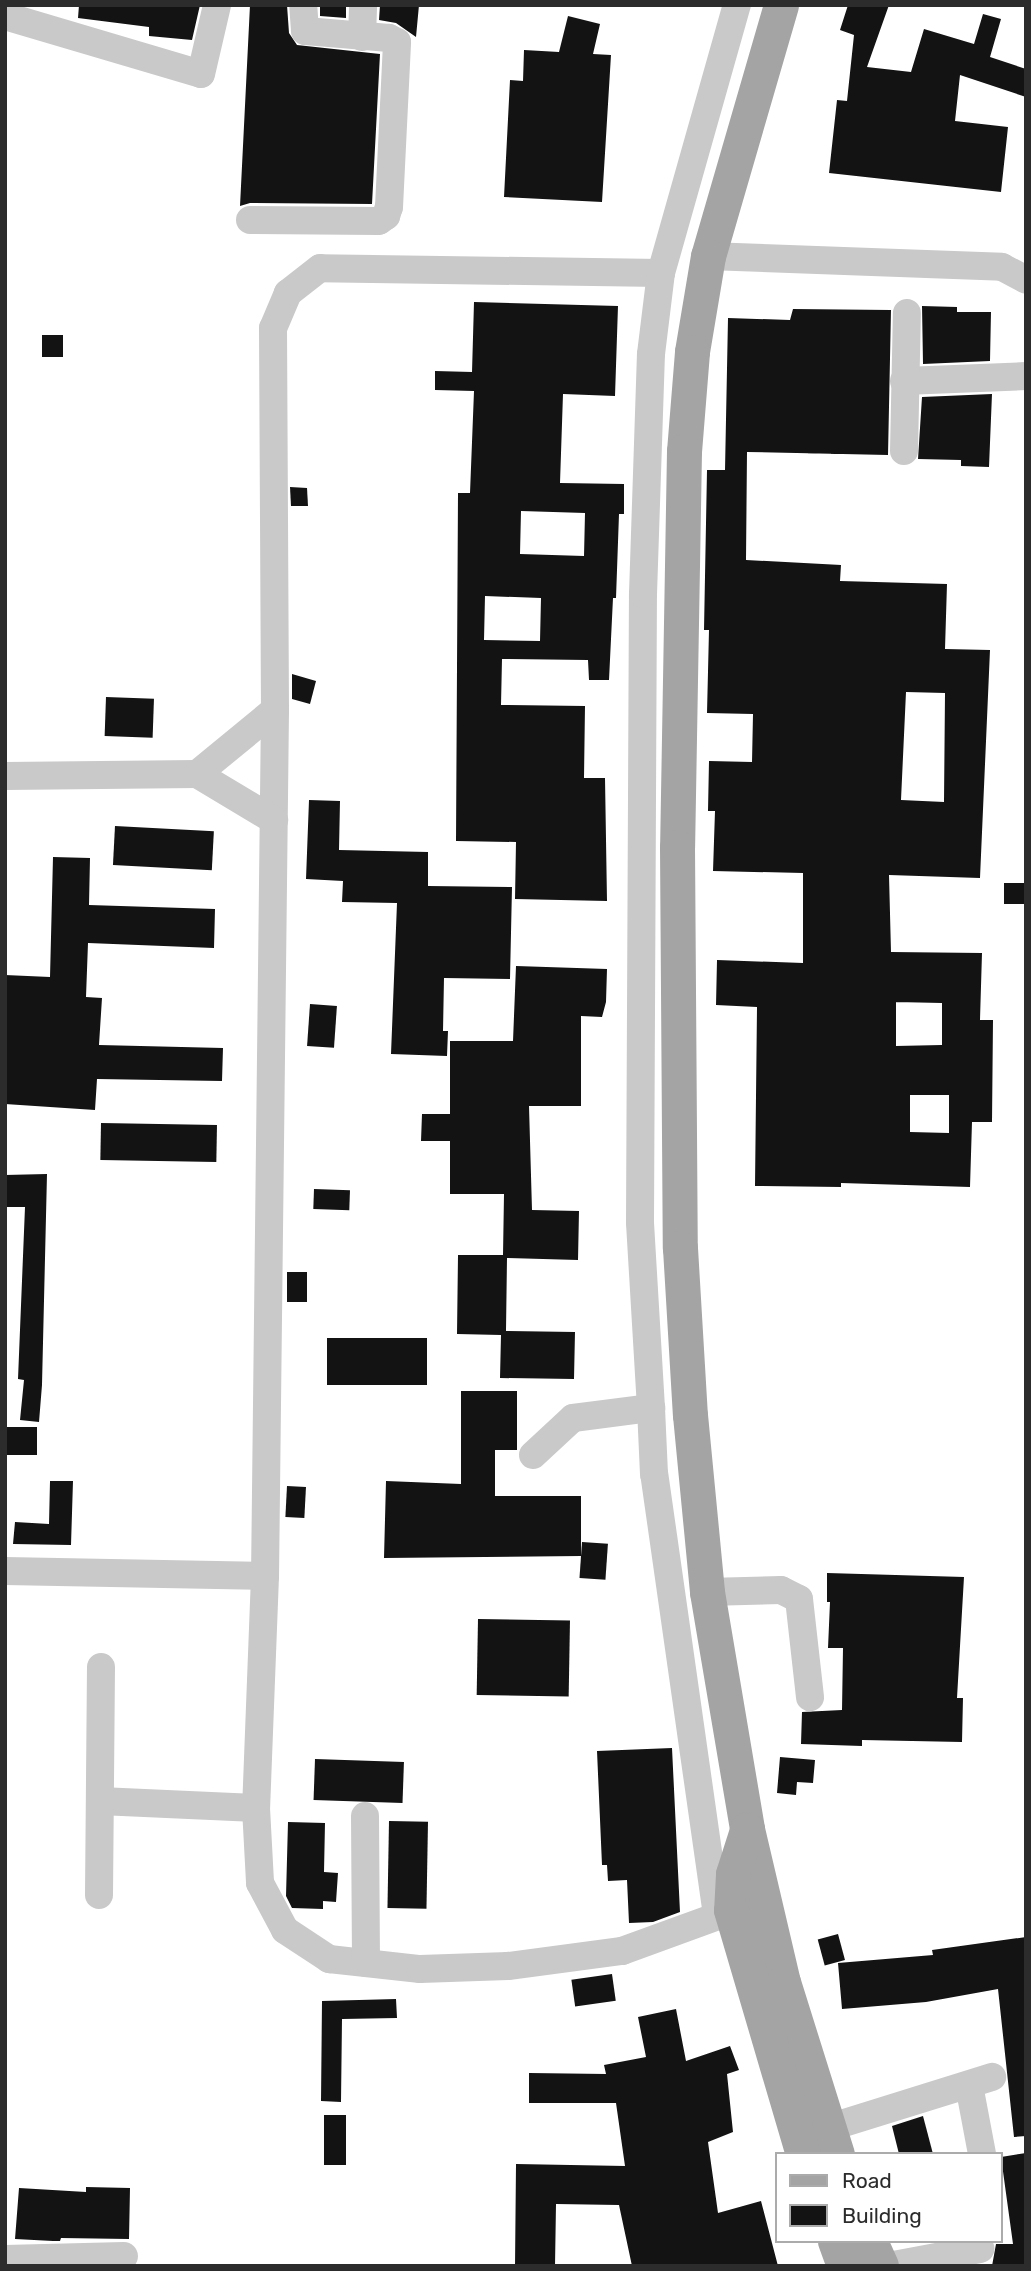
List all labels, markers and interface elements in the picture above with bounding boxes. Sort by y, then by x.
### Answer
legend [776,2152,1003,2243]
text: Road [842,2168,892,2193]
text: Building [842,2203,922,2228]

